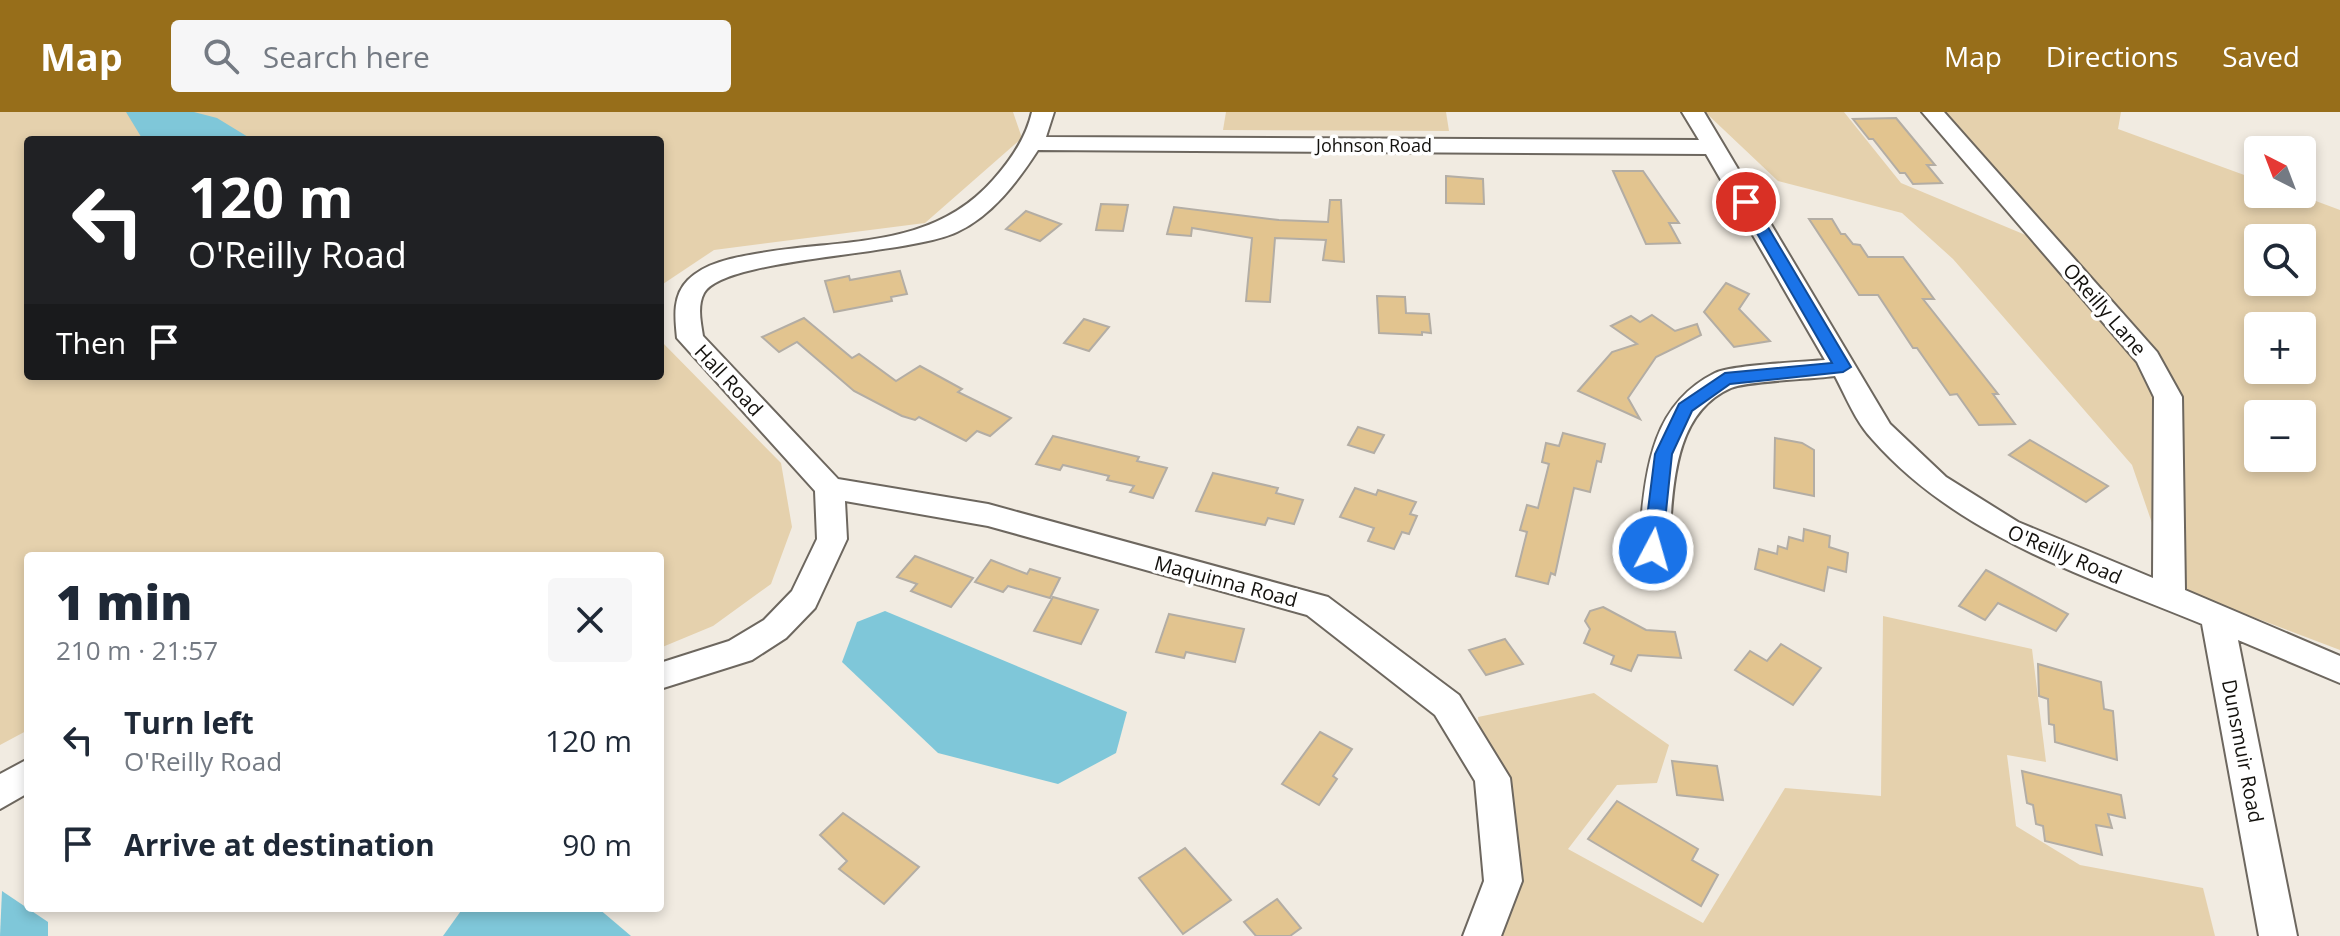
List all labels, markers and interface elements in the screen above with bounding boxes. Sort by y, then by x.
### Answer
search box [171,20,731,92]
text: Map [40,30,123,82]
icon: search [199,34,243,78]
text: Search here [263,36,430,77]
text: Map [1944,37,2002,75]
text: Directions [2046,37,2178,75]
text: Saved [2222,37,2300,75]
street label: Johnson Road [1314,133,1432,157]
north arrow [2244,136,2316,208]
map controls [2244,136,2316,472]
text: 120 m [188,158,354,234]
icon: left [56,168,160,272]
pin [1712,168,1780,236]
icon: arrive [1724,180,1768,224]
button: search [2244,224,2316,296]
text: O'Reilly Road [188,230,407,279]
street label: OReilly Lane [2057,257,2153,361]
button: + [2244,312,2316,384]
icon: arrive [142,320,186,364]
text: Then [56,322,126,363]
street label: Hall Road [689,338,769,422]
button: − [2244,400,2316,472]
position arrow [1611,508,1695,592]
street label: O'Reilly Road [2004,518,2126,590]
street label: Maquinna Road [1151,549,1301,613]
text: 1 min [56,569,192,634]
button: close [548,578,632,662]
text: 210 m · 21:57 [56,632,218,668]
street label: Dunsmuir Road [2216,677,2270,825]
text: Turn left [124,702,254,743]
icon: left [56,718,100,762]
text: 120 m [545,720,632,761]
text: O'Reilly Road [124,743,282,779]
icon: arrive [56,822,100,866]
text: Arrive at destination [124,824,435,865]
text: 90 m [562,824,632,865]

